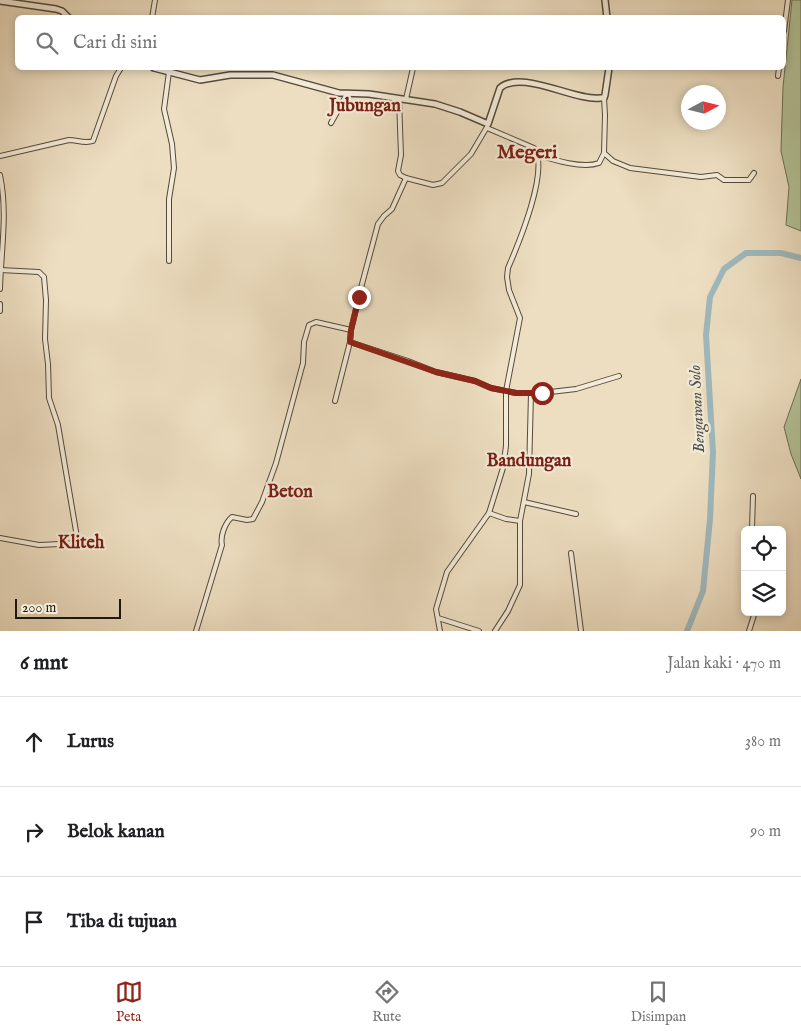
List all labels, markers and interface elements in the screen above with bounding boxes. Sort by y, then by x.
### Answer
search box [15,15,786,70]
icon: search [33,29,61,57]
text: Cari di sini [73,31,157,55]
north arrow [681,85,726,130]
district label: Jubungan [327,95,401,118]
district label: Megeri [497,140,558,165]
route end [348,286,371,309]
water label: Bengawan Solo [686,364,710,453]
route start [531,382,554,405]
district label: Bandungan [487,450,572,473]
district label: Beton [267,481,313,504]
map controls [741,526,786,616]
button: locate [741,526,786,571]
district label: Kliteh [58,532,105,555]
button: layers [741,571,786,616]
scale bar [15,596,121,619]
text: 200 m [22,599,56,617]
text: 6 mnt [20,650,68,677]
text: Jalan kaki · 470 m [667,654,781,674]
icon: ahead [20,728,48,756]
text: Lurus [67,730,114,754]
text: 380 m [745,732,781,752]
icon: right [20,818,48,846]
text: Belok kanan [67,820,165,844]
text: 90 m [750,822,781,842]
icon: arrive [20,908,48,936]
text: Tiba di tujuan [67,910,177,934]
tab: Peta [115,978,143,1026]
tab: Rute [372,978,401,1026]
tab: Disimpan [631,978,686,1026]

